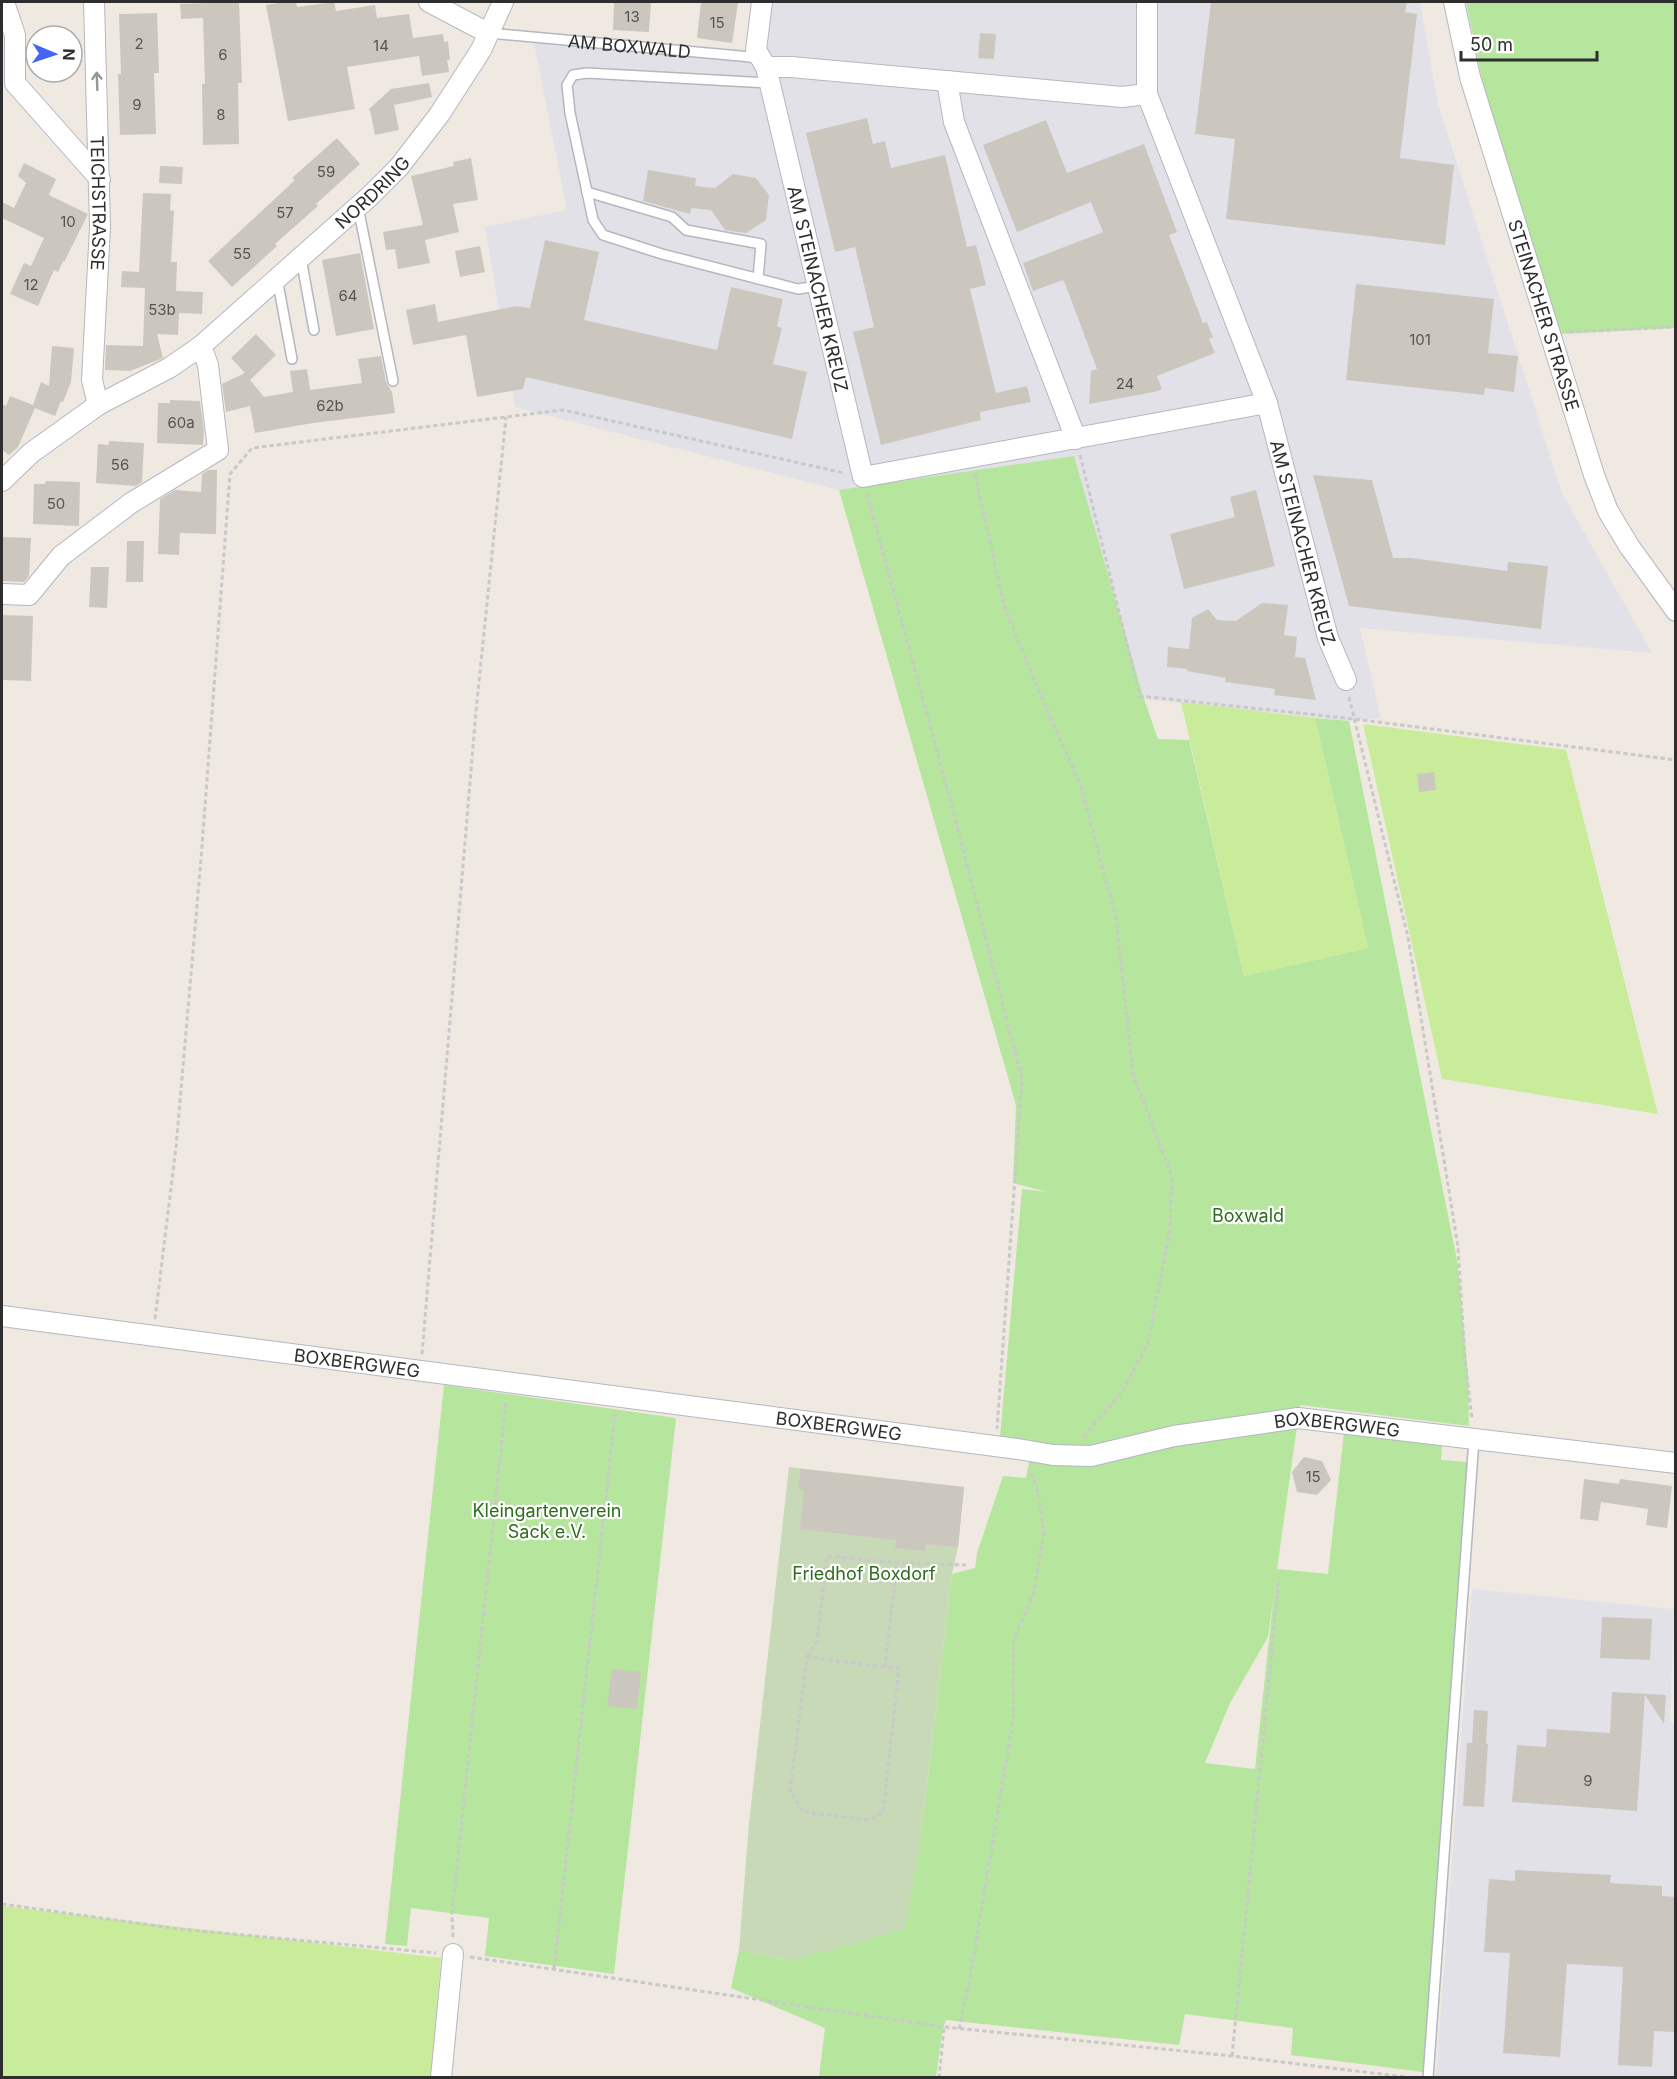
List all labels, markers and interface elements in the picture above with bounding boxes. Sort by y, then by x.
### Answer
house number: 13 [624,7,640,26]
house number: 15 [709,13,725,32]
north arrow [24,24,84,84]
scale bar [1461,24,1598,62]
street label: AM BOXWALD [567,30,692,62]
house number: 2 [134,34,144,53]
text: 50 m [1470,34,1513,55]
house number: 14 [373,36,389,55]
house number: 6 [218,45,228,64]
text: N [59,48,79,61]
one-way arrow [91,71,102,91]
house number: 9 [132,95,142,114]
house number: 8 [216,105,226,124]
street label: TEICHSTRASSE [87,135,111,271]
street label: NORDRING [331,152,414,233]
house number: 59 [317,162,335,181]
street label: AM STEINACHER KREUZ [784,184,853,394]
house number: 57 [276,203,294,222]
house number: 10 [60,212,76,231]
street label: STEINACHER STRASSE [1504,217,1584,413]
house number: 55 [233,244,251,263]
house number: 12 [23,275,39,294]
house number: 64 [339,286,358,305]
house number: 53b [148,300,176,319]
house number: 101 [1409,330,1431,349]
house number: 24 [1116,374,1134,393]
house number: 62b [316,396,344,415]
house number: 60a [167,413,195,432]
street label: AM STEINACHER KREUZ [1266,437,1340,648]
house number: 56 [111,455,129,474]
house number: 50 [47,494,65,513]
park label: Boxwald [1212,1205,1284,1226]
street label: BOXBERGWEG [293,1344,421,1381]
street label: BOXBERGWEG [775,1407,903,1444]
street label: BOXBERGWEG [1272,1408,1401,1441]
house number: 15 [1305,1467,1321,1486]
park label: Kleingartenverein Sack e.V. [473,1500,621,1542]
park label: Friedhof Boxdorf [792,1563,936,1584]
house number: 9 [1583,1771,1593,1790]

